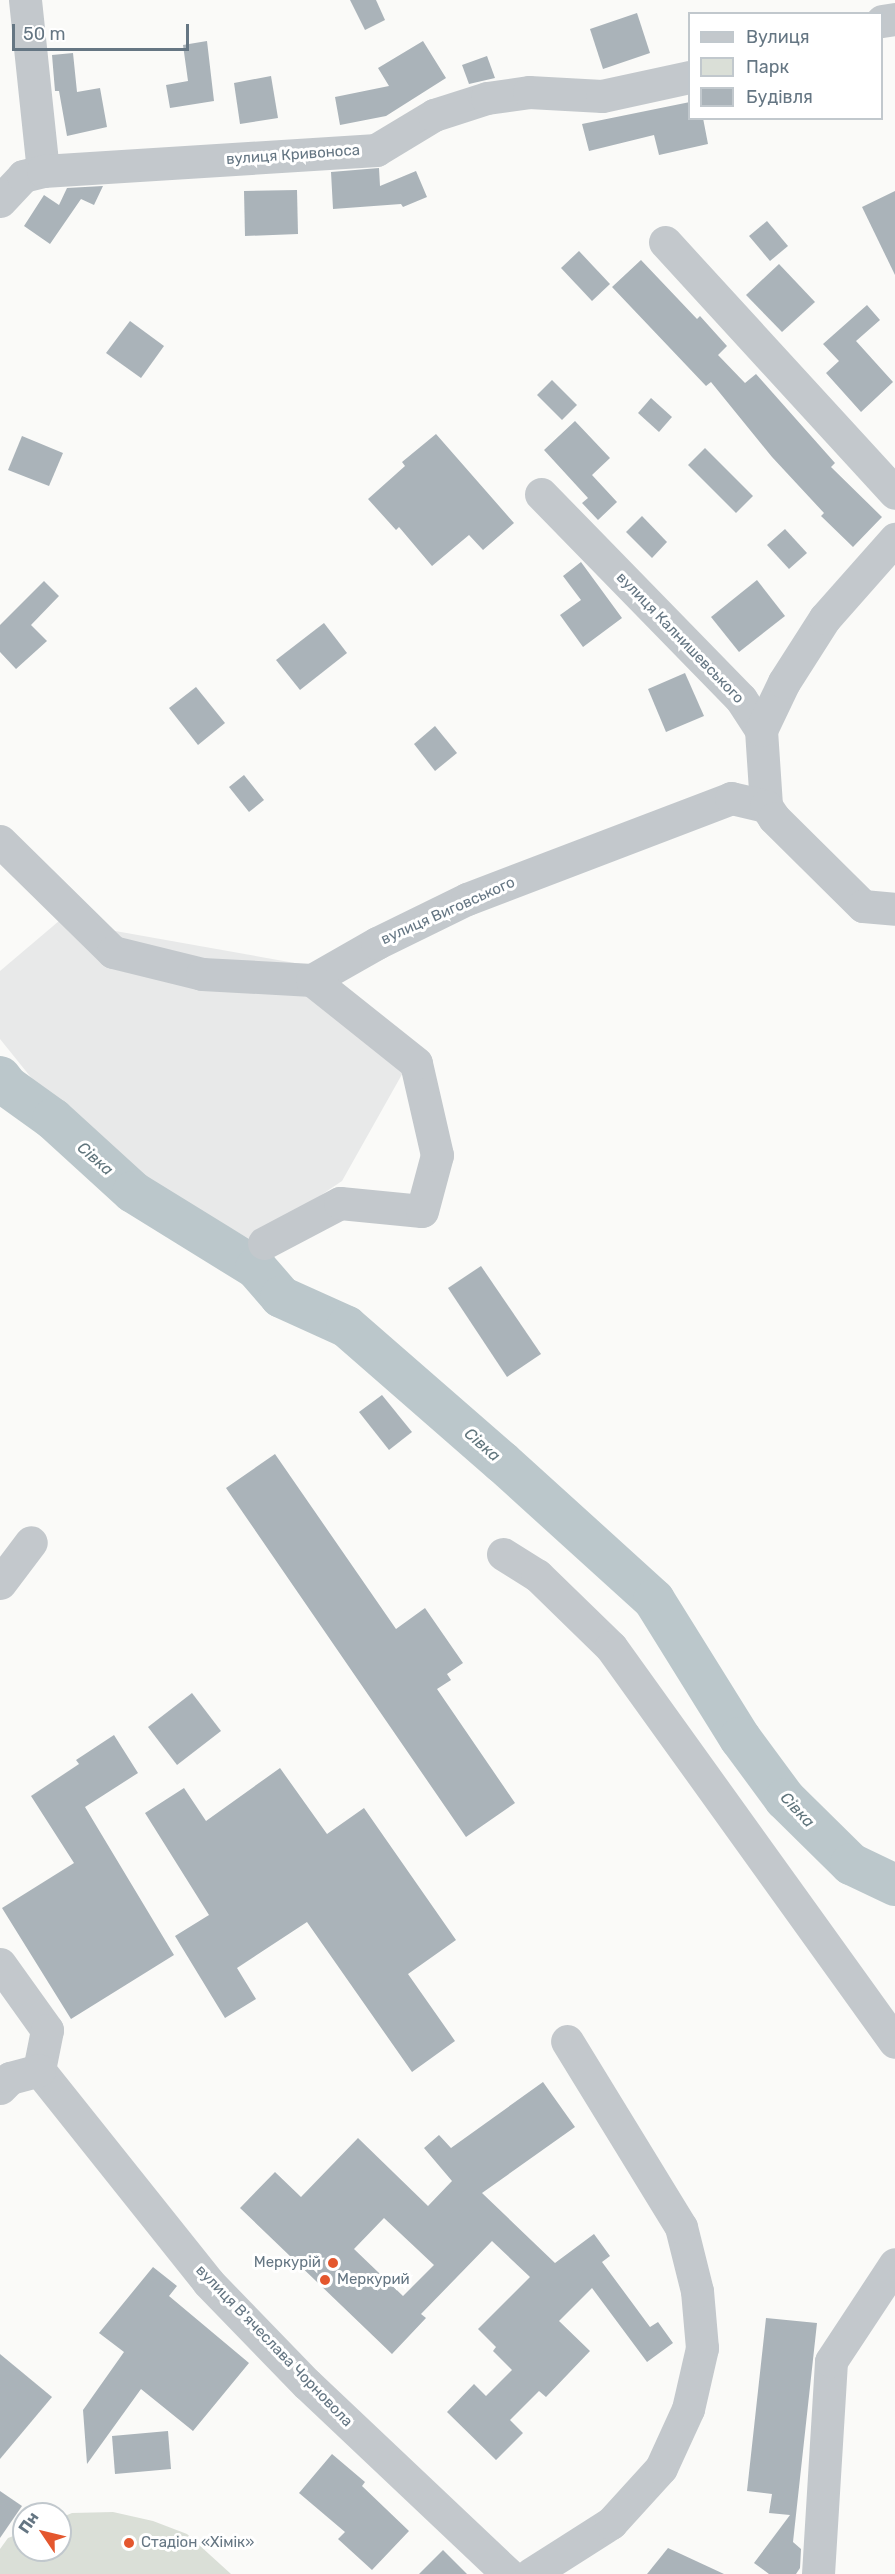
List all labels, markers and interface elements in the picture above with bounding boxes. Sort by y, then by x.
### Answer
scale bar [15,12,192,50]
legend [688,12,883,120]
text: 50 m [23,23,66,45]
text: Вулиця [746,26,810,48]
text: Парк [746,56,789,78]
text: Будівля [746,86,813,108]
street label: вулиця Кривоноса [225,141,361,169]
street label: вулиця Калнишевського [613,569,747,707]
street label: вулиця Виговського [378,873,518,949]
water label: Сівка [73,1138,117,1180]
water label: Сівка [460,1424,504,1466]
water label: Сівка [776,1788,818,1832]
place label: Меркурій [254,2254,321,2272]
marker: Меркурій [326,2256,340,2270]
street label: вулиця В'ячеслава Чорновола [192,2261,356,2431]
place label: Меркурий [337,2271,410,2289]
marker: Меркурий [318,2273,332,2287]
north arrow [12,2502,72,2562]
text: Пн [14,2508,43,2537]
place label: Стадіон «Хімік» [141,2534,254,2552]
marker: Стадіон «Хімік» [122,2536,136,2550]

